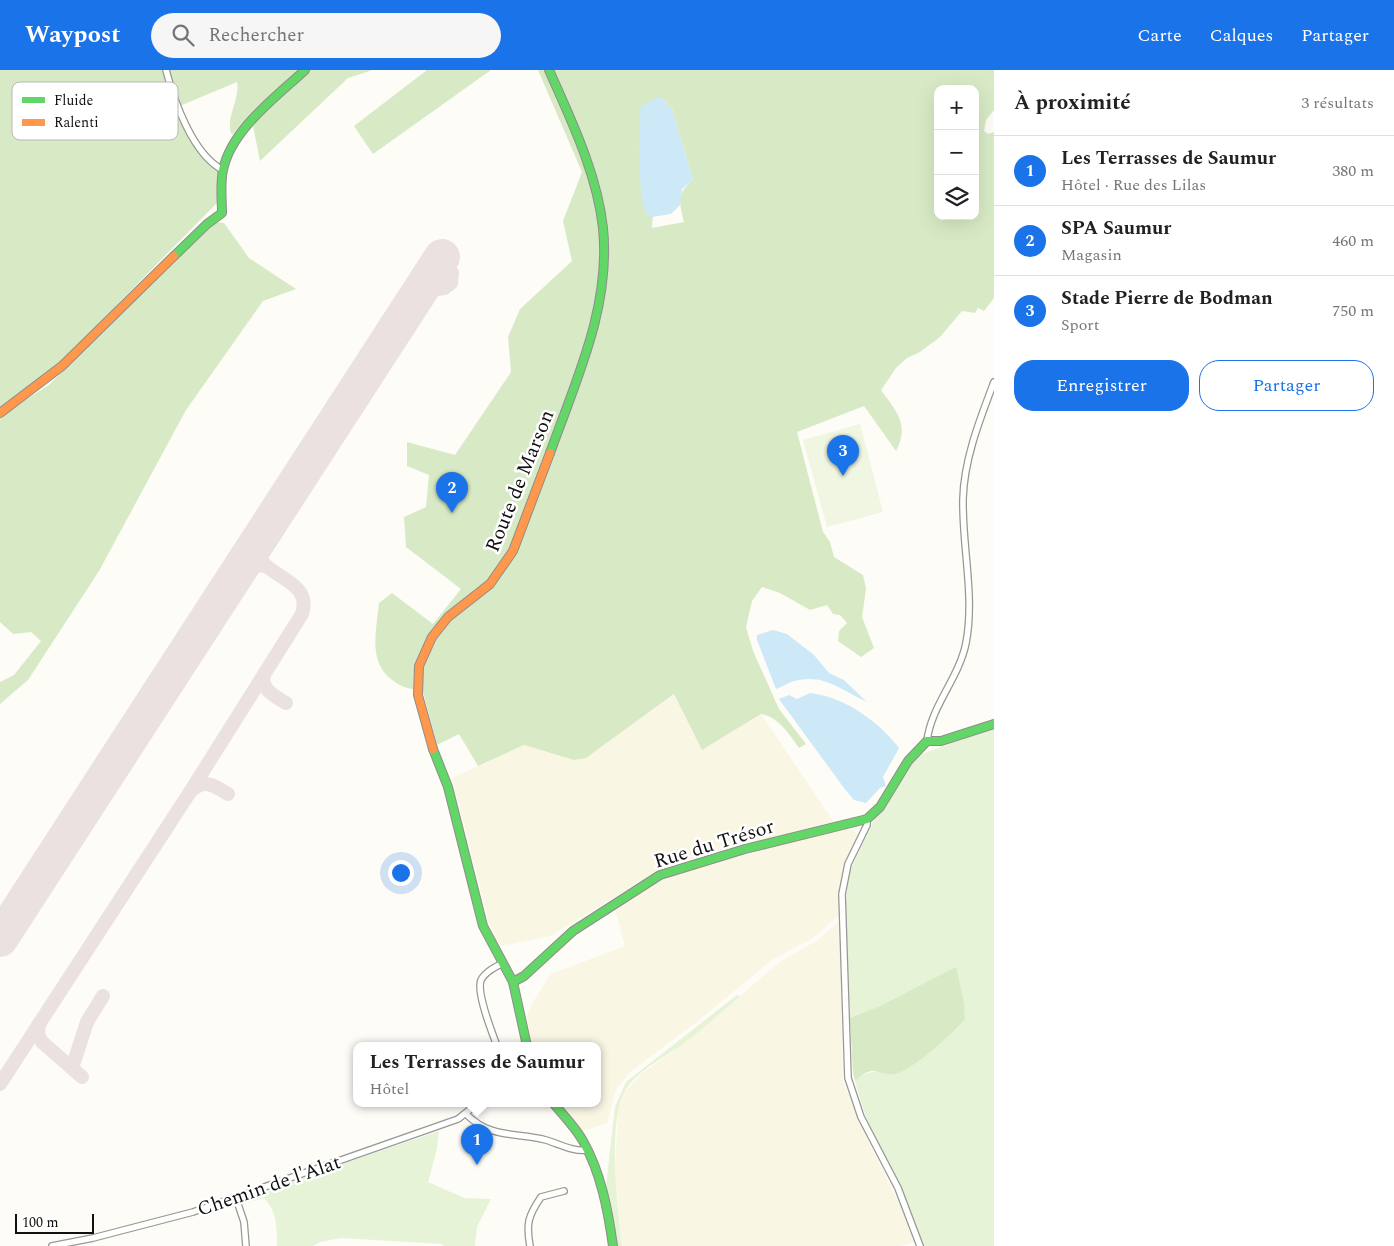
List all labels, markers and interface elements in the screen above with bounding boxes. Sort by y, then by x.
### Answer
search box [151,13,501,58]
text: Waypost [25,17,121,53]
icon: search [169,21,197,49]
text: Rechercher [209,21,304,50]
text: Carte [1138,22,1182,49]
text: Calques [1210,22,1273,49]
text: Partager [1301,22,1369,49]
legend [12,82,178,140]
map controls [934,85,979,220]
button: + [934,85,979,130]
text: À proximité [1014,87,1131,119]
text: Fluide [54,90,93,111]
text: 3 résultats [1301,91,1374,115]
text: Ralenti [54,112,99,133]
button: − [934,130,979,175]
text: Les Terrasses de Saumur [1061,144,1276,173]
text: 1 [1026,159,1034,183]
text: 380 m [1332,159,1374,183]
text: Hôtel · Rue des Lilas [1061,173,1206,197]
button: layers [934,175,979,220]
text: SPA Saumur [1061,214,1171,243]
text: 2 [1026,229,1034,253]
text: 460 m [1332,229,1374,253]
text: Magasin [1061,243,1122,267]
text: Stade Pierre de Bodman [1061,284,1273,313]
text: 3 [1026,299,1034,323]
text: 750 m [1332,299,1374,323]
text: Sport [1061,313,1099,337]
button: Enregistrer [1014,360,1189,411]
button: Partager [1199,360,1374,411]
street label: Route de Marson [478,405,562,557]
pin: 3 [827,435,859,476]
pin: 2 [436,472,468,513]
street label: Rue du Trésor [650,811,778,877]
your location [388,860,414,886]
popup [353,1042,601,1107]
text: Les Terrasses de Saumur [369,1048,585,1077]
text: Hôtel [369,1077,409,1101]
pin: 1 [461,1124,493,1165]
street label: Chemin de l'Alat [193,1147,345,1225]
scale bar [15,1211,94,1234]
text: 100 m [22,1212,59,1233]

